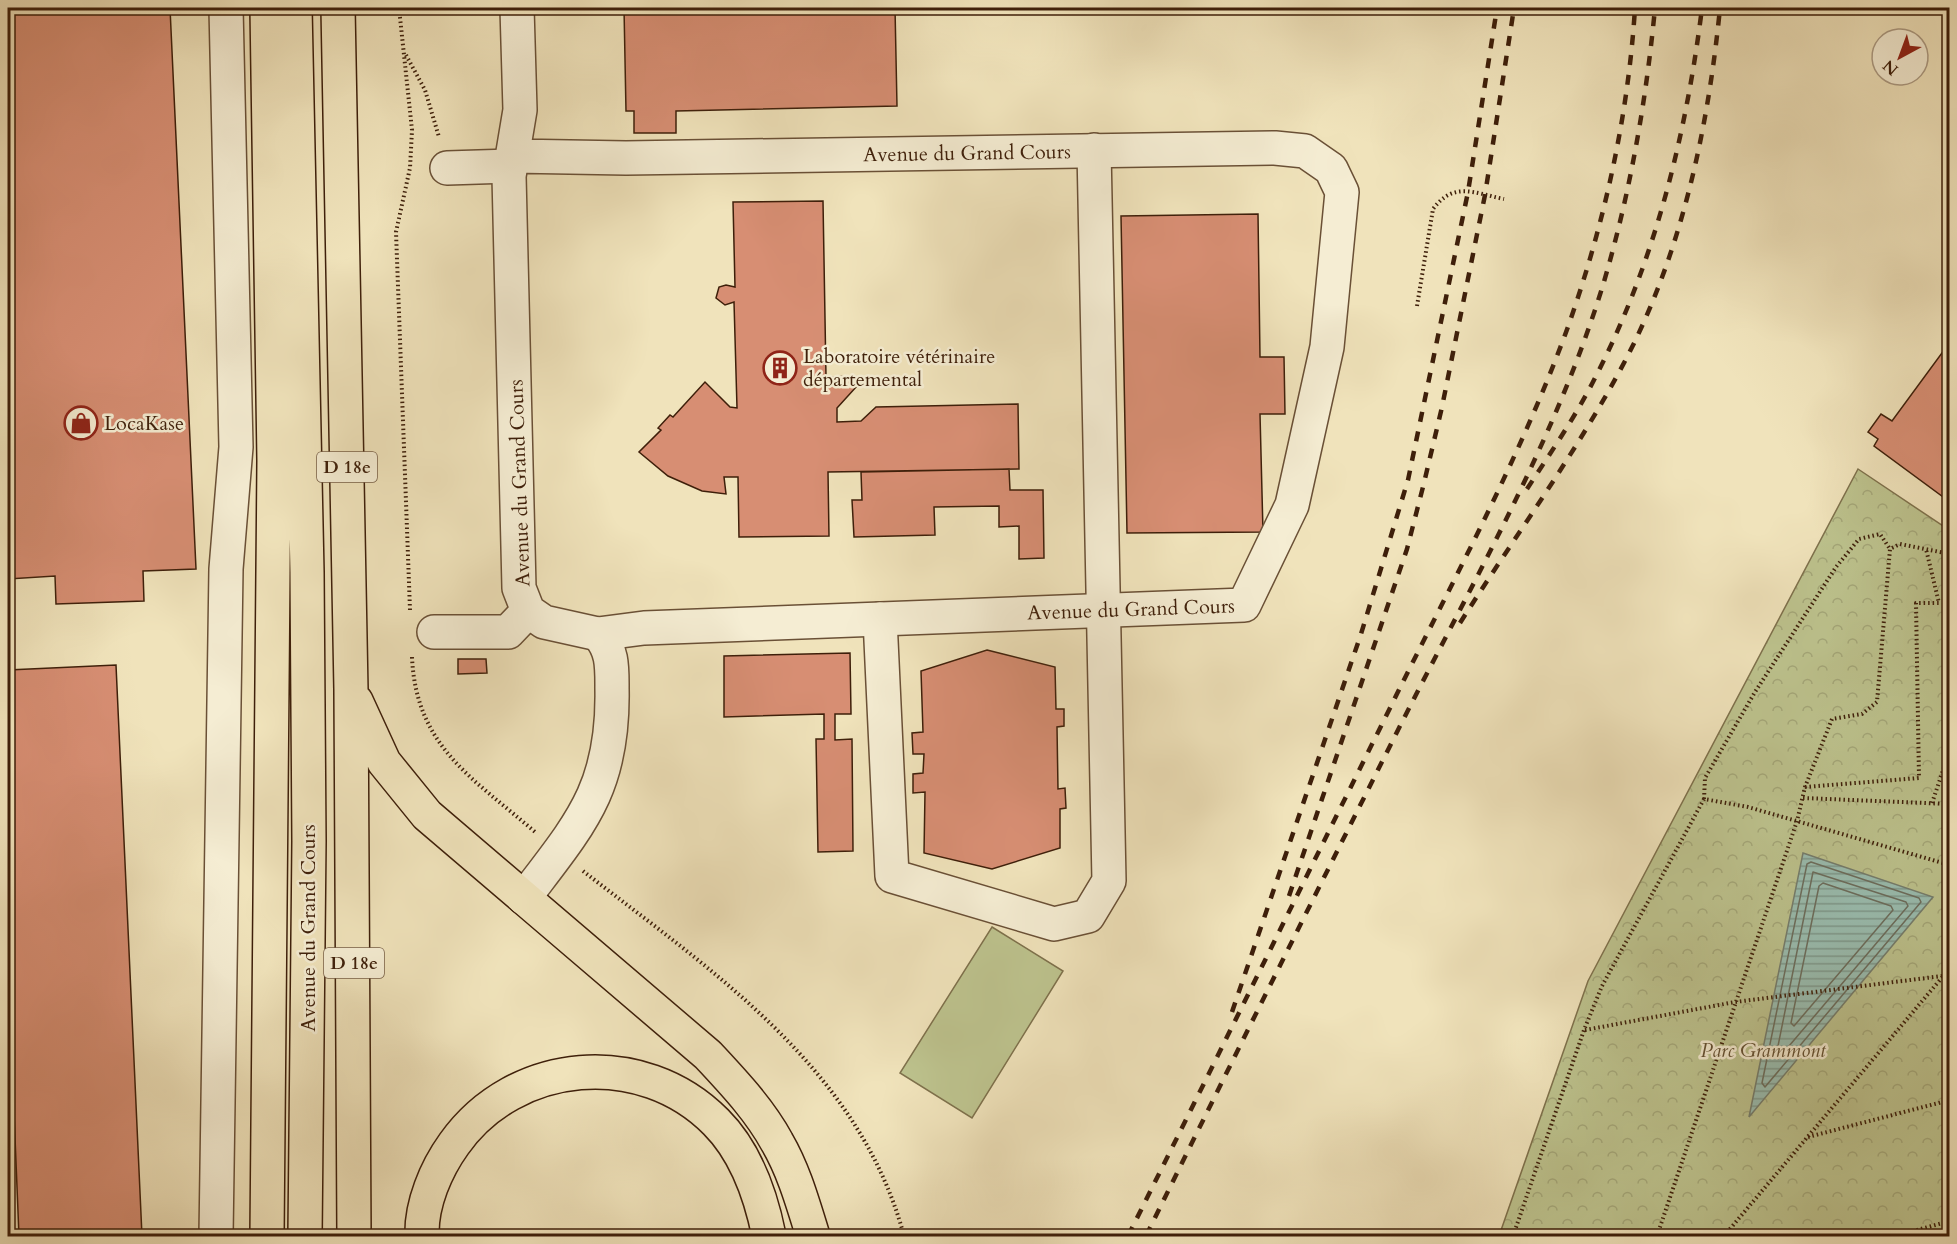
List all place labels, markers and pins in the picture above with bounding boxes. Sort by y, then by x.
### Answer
place label: Laboratoire vétérinaire départemental [803,343,995,393]
building icon: Laboratoire vétérinaire départemental [762,350,798,386]
shop icon: LocaKase [63,405,99,441]
place label: LocaKase [104,410,184,437]

